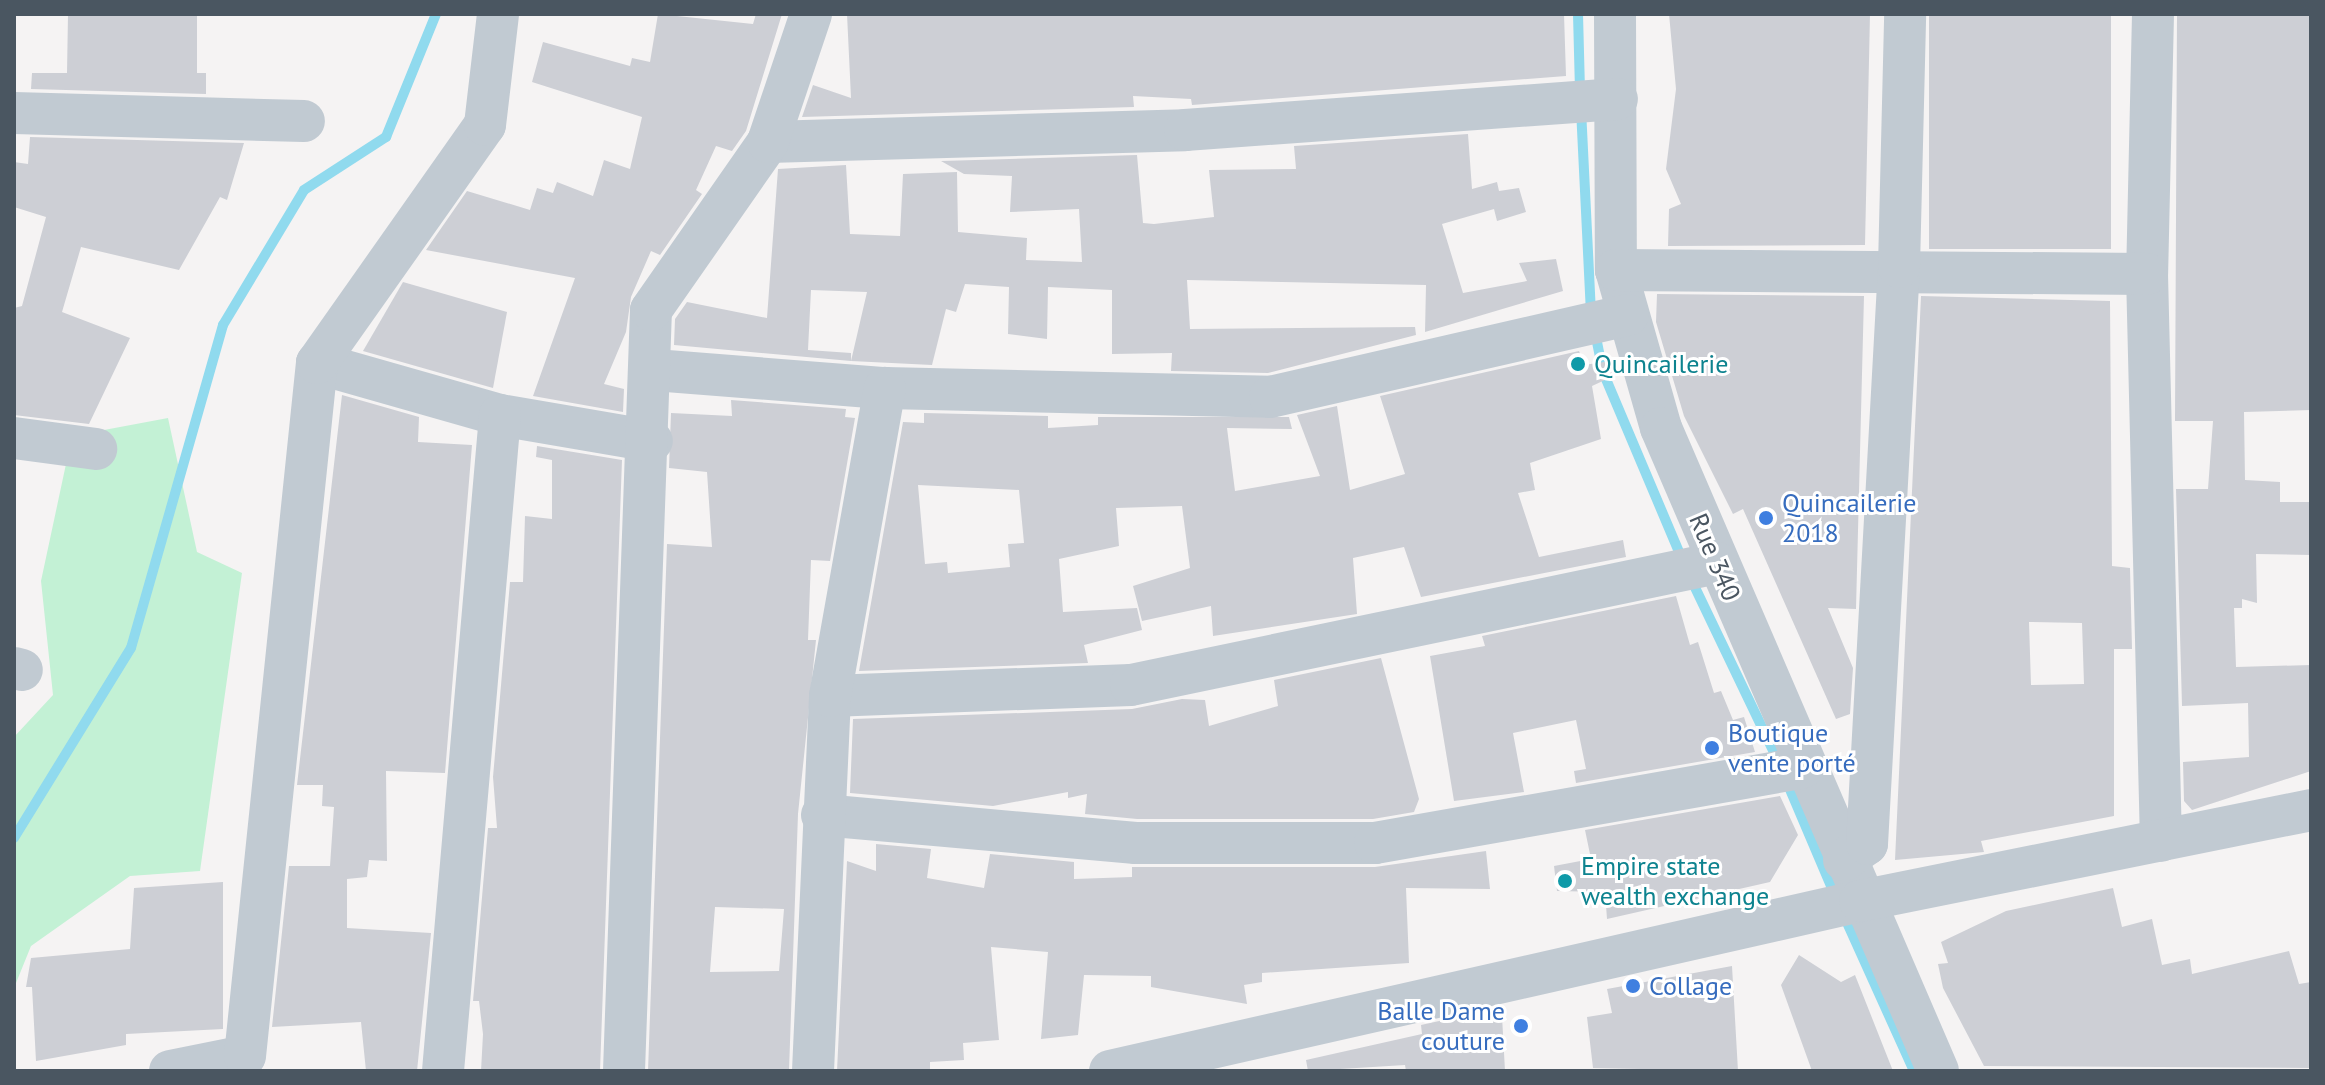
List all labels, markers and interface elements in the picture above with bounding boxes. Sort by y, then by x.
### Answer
place label: Quincailerie [1594,348,1728,380]
marker: Quincailerie [1569,355,1587,373]
place label: Quincailerie 2018 [1782,487,1916,548]
street label: Rue 340 [1683,509,1747,605]
marker: Quincailerie 2018 [1757,509,1775,527]
place label: Boutique vente porté [1728,717,1856,778]
marker: Boutique vente porté [1703,739,1721,757]
place label: Empire state wealth exchange [1581,850,1769,912]
marker: Empire state wealth exchange [1556,872,1574,890]
place label: Collage [1649,970,1732,1002]
marker: Collage [1624,977,1642,995]
place label: Balle Dame couture [1377,995,1505,1056]
marker: Balle Dame couture [1512,1017,1530,1035]

